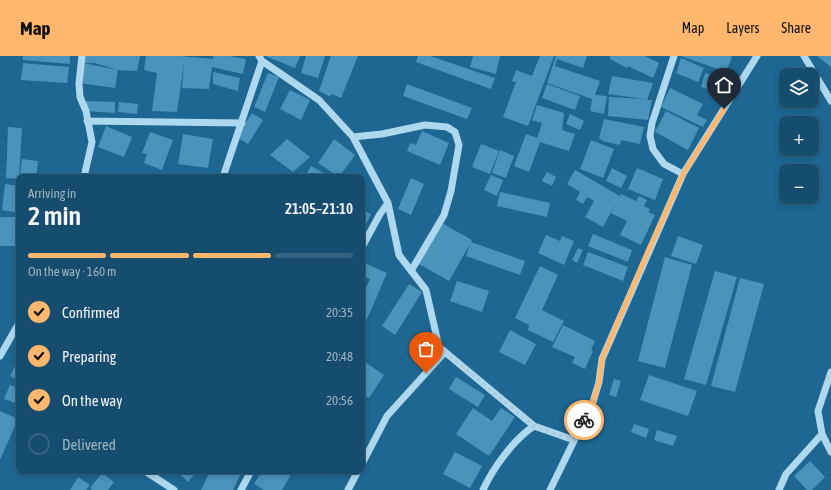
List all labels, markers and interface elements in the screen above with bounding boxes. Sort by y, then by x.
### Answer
text: Map [20,17,51,39]
text: Map [682,20,704,36]
text: Layers [726,20,759,36]
text: Share [781,20,811,36]
pin [707,68,741,109]
map controls [779,68,819,204]
button: layers [779,68,819,108]
icon: home [713,74,735,96]
button: + [779,116,819,156]
button: − [779,164,819,204]
text: Arriving in [28,186,76,201]
text: 21:05–21:10 [285,200,353,217]
text: 2 min [28,201,81,231]
text: On the way · 160 m [28,264,116,279]
icon: check [28,301,50,323]
text: Confirmed [62,304,120,321]
text: 20:35 [326,305,353,320]
pin [409,332,443,373]
icon: bag [415,338,437,360]
icon: check [28,345,50,367]
text: Preparing [62,348,116,365]
text: 20:48 [326,349,353,364]
icon: check [28,389,50,411]
text: On the way [62,392,123,409]
text: 20:56 [326,393,353,408]
courier [564,400,604,440]
icon: bike [573,409,595,431]
text: Delivered [62,436,116,453]

